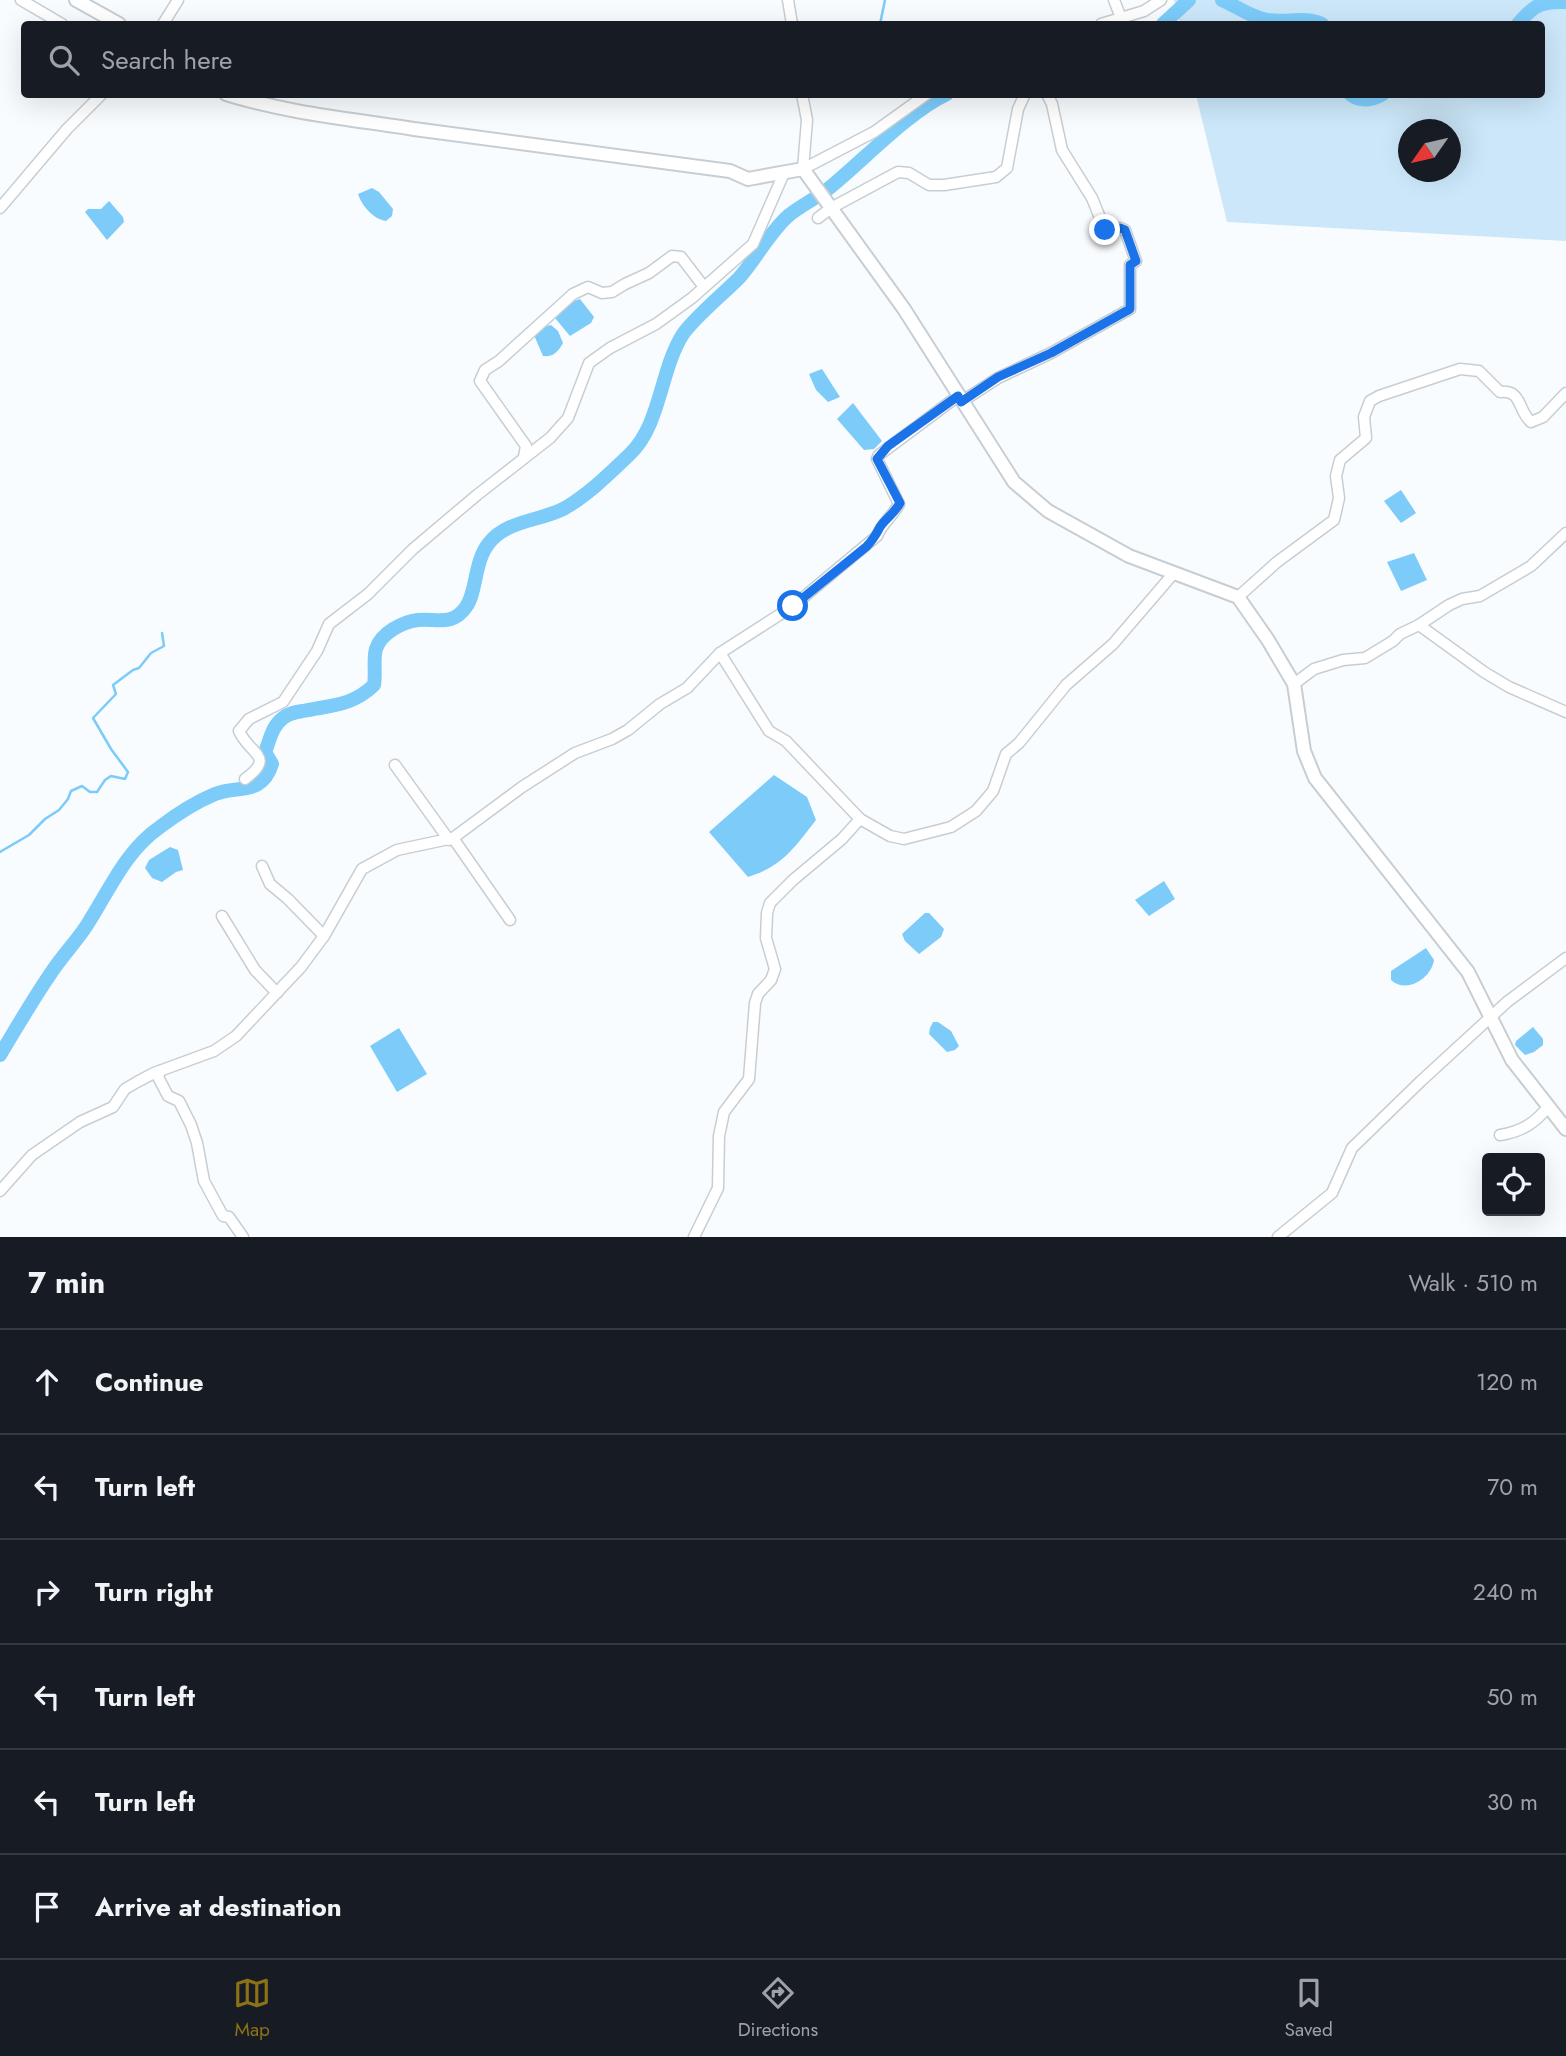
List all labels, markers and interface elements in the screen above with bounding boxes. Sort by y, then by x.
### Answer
search box [21,21,1545,98]
icon: search [45,41,83,79]
text: Search here [101,41,233,79]
north arrow [1398,119,1461,182]
route end [1089,214,1120,245]
route start [777,590,808,621]
map controls [1482,1153,1545,1216]
button: locate [1482,1153,1545,1216]
text: 7 min [28,1261,105,1304]
text: Walk · 510 m [1408,1266,1538,1300]
icon: ahead [28,1363,66,1401]
text: Continue [95,1363,204,1401]
text: 120 m [1476,1365,1538,1399]
icon: left [28,1468,66,1506]
text: Turn left [95,1468,195,1506]
text: 70 m [1487,1470,1538,1504]
icon: right [28,1573,66,1611]
text: Turn right [95,1573,213,1611]
text: 240 m [1473,1575,1538,1609]
icon: left [28,1678,66,1716]
text: Turn left [95,1678,195,1716]
text: 50 m [1486,1680,1538,1714]
icon: left [28,1783,66,1821]
text: Turn left [95,1783,195,1821]
text: 30 m [1487,1785,1538,1819]
icon: arrive [28,1888,66,1926]
text: Arrive at destination [95,1888,342,1926]
tab: Map [233,1974,271,2043]
tab: Directions [738,1974,818,2043]
tab: Saved [1285,1974,1333,2043]

